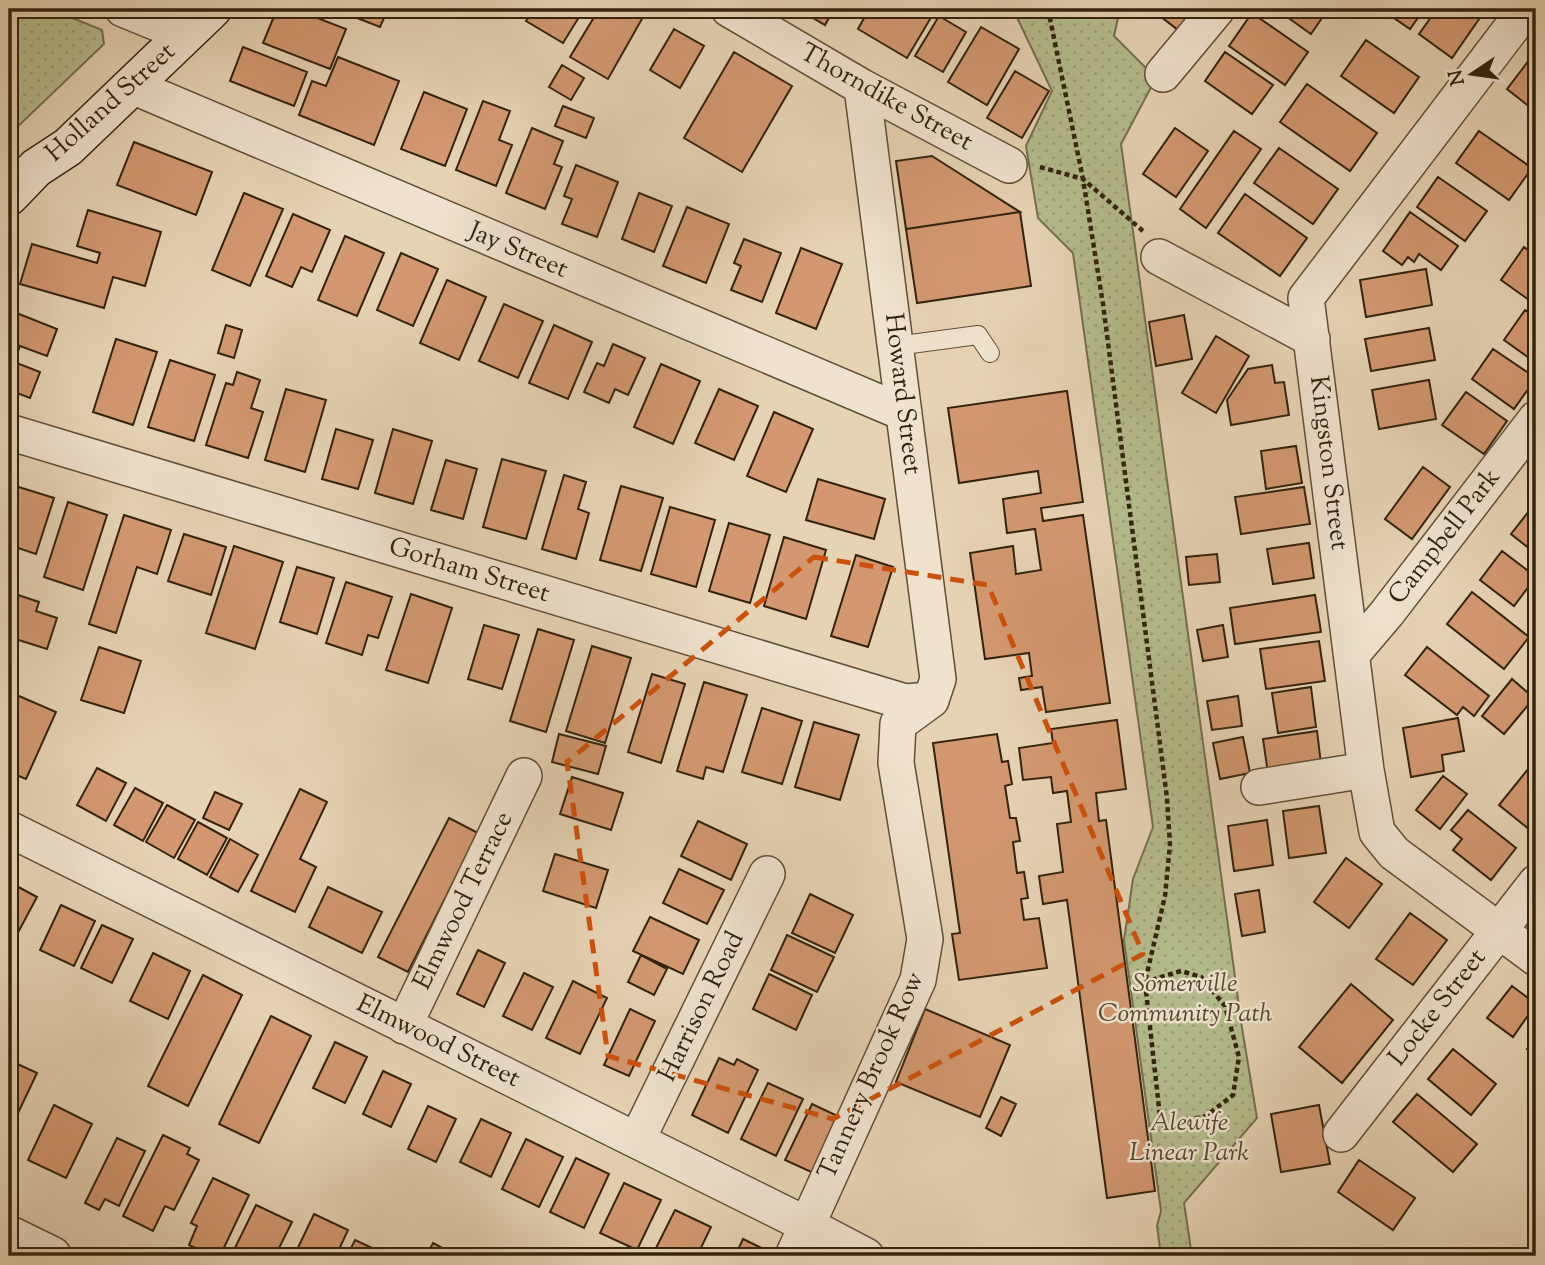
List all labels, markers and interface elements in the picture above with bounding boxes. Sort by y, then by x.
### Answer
street label: Holland Street [38,34,184,171]
street label: Thorndike Street [793,35,979,161]
north arrow [1436,38,1506,108]
text: N [1443,67,1473,88]
street label: Jay Street [461,213,574,289]
street label: Howard Street [874,311,930,477]
street label: Kingston Street [1299,374,1357,552]
street label: Campbell Park [1380,461,1510,613]
street label: Gorham Street [384,529,554,613]
street label: Elmwood Terrace [405,806,523,996]
street label: Harrison Road [650,925,754,1088]
street label: Locke Street [1380,941,1496,1075]
street label: Tannery Brook Row [810,966,934,1186]
park label: Somerville Community Path [1098,966,1272,1033]
street label: Elmwood Street [350,986,526,1098]
park label: Alewife Linear Park [1129,1105,1249,1172]

